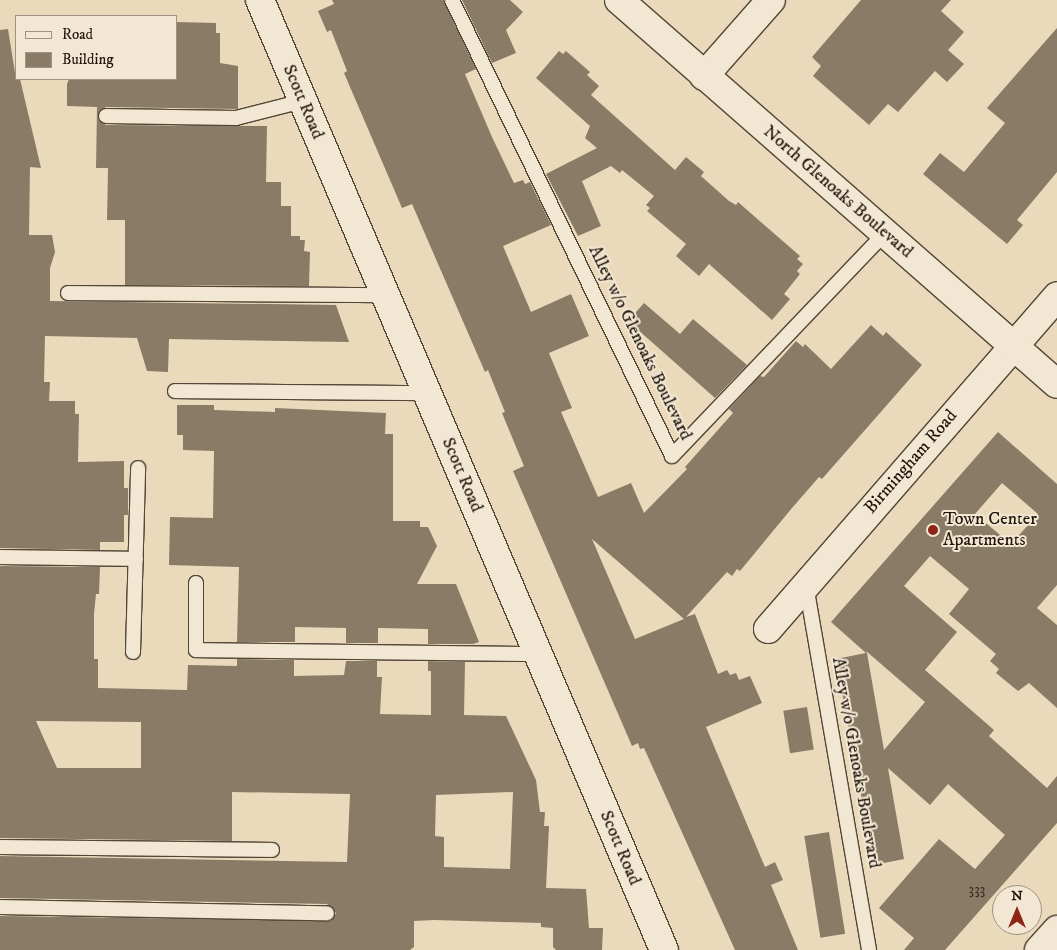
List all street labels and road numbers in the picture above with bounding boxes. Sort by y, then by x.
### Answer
street label: Scott Road [278,62,328,142]
street label: North Glenoaks Boulevard [759,121,917,263]
street label: Alley w/o Glenoaks Boulevard [583,242,697,444]
street label: Birmingham Road [860,406,962,518]
street label: Scott Road [437,435,487,515]
street label: Alley w/o Glenoaks Boulevard [827,656,885,870]
street label: Scott Road [595,808,645,888]

